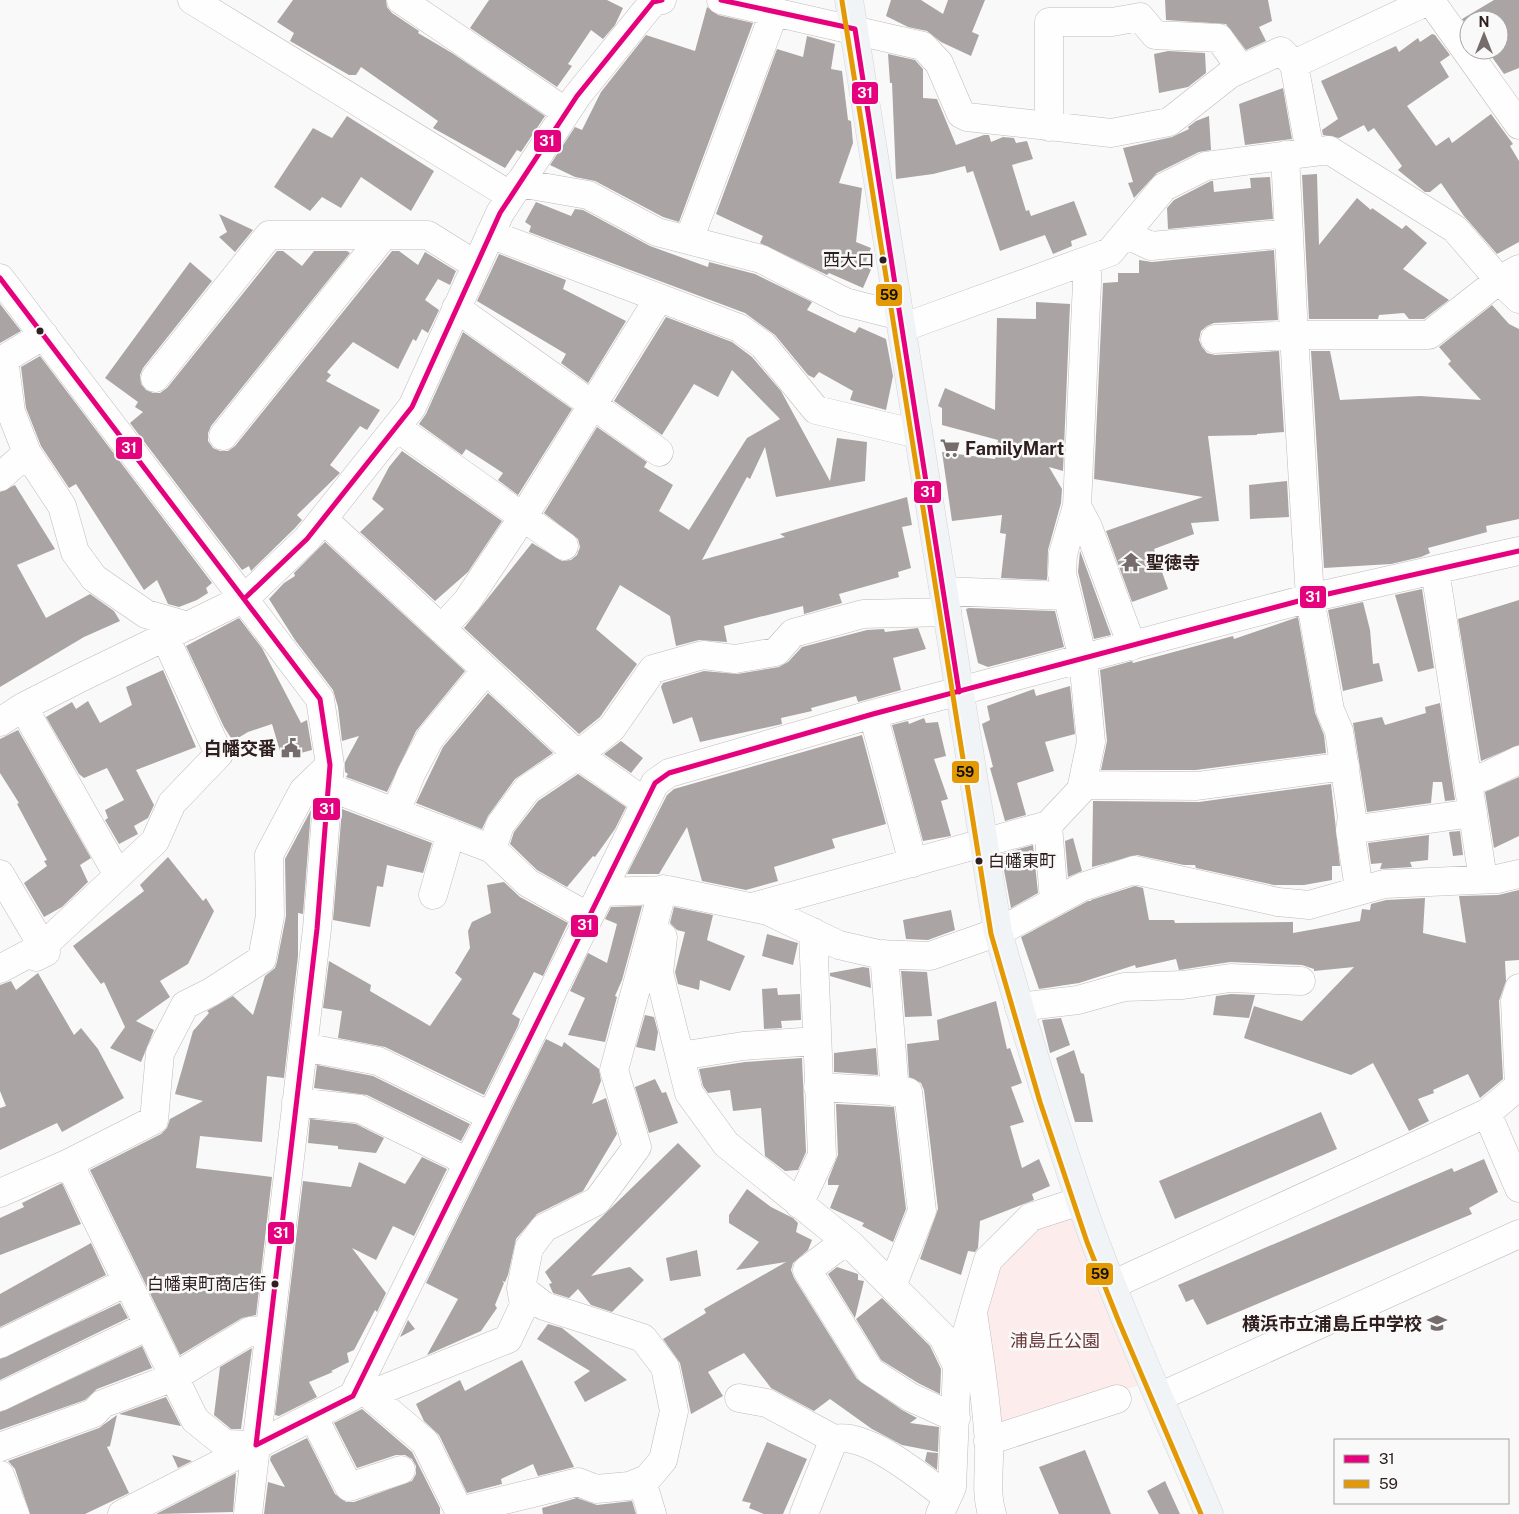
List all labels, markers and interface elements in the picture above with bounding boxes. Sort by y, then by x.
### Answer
north arrow [1459,10,1509,60]
text: N [1479,14,1489,30]
line badge: 31 [851,81,879,105]
text: 31 [857,85,873,101]
line badge: 31 [533,129,562,153]
text: 31 [539,133,555,149]
place label: 西大口 [823,250,874,270]
marker: 西大口 [878,255,888,265]
line badge: 59 [875,283,903,307]
text: 59 [880,287,898,303]
unlabelled marker [35,326,45,336]
line badge: 31 [115,436,143,460]
supermarket icon: FamilyMart [939,437,961,459]
place label: FamilyMart [965,438,1064,459]
text: 31 [121,440,137,456]
line badge: 31 [913,480,942,504]
text: 31 [920,484,936,500]
temple icon: 聖徳寺 [1120,551,1142,573]
place label: 聖徳寺 [1146,552,1200,573]
line badge: 31 [1299,585,1327,609]
text: 31 [1305,589,1321,605]
public building icon: 白幡交番 [280,737,302,759]
place label: 白幡交番 [204,738,276,759]
line badge: 59 [951,760,980,784]
text: 59 [956,764,974,780]
line badge: 31 [312,797,341,821]
text: 31 [319,801,335,817]
place label: 白幡東町 [988,851,1056,871]
marker: 白幡東町 [974,856,984,866]
line badge: 31 [570,914,599,938]
text: 31 [577,917,593,933]
line badge: 31 [267,1221,295,1245]
text: 31 [273,1225,289,1241]
line badge: 59 [1085,1262,1114,1286]
text: 59 [1091,1266,1109,1282]
place label: 白幡東町商店街 [147,1274,266,1294]
marker: 白幡東町商店街 [270,1279,280,1289]
school or university icon: 横浜市立浦島丘中学校 [1426,1312,1448,1334]
place label: 横浜市立浦島丘中学校 [1242,1313,1422,1334]
park label: 浦島丘公園 [1010,1330,1100,1351]
legend [1334,1439,1509,1504]
text: 31 [1379,1450,1395,1467]
text: 59 [1379,1475,1398,1492]

